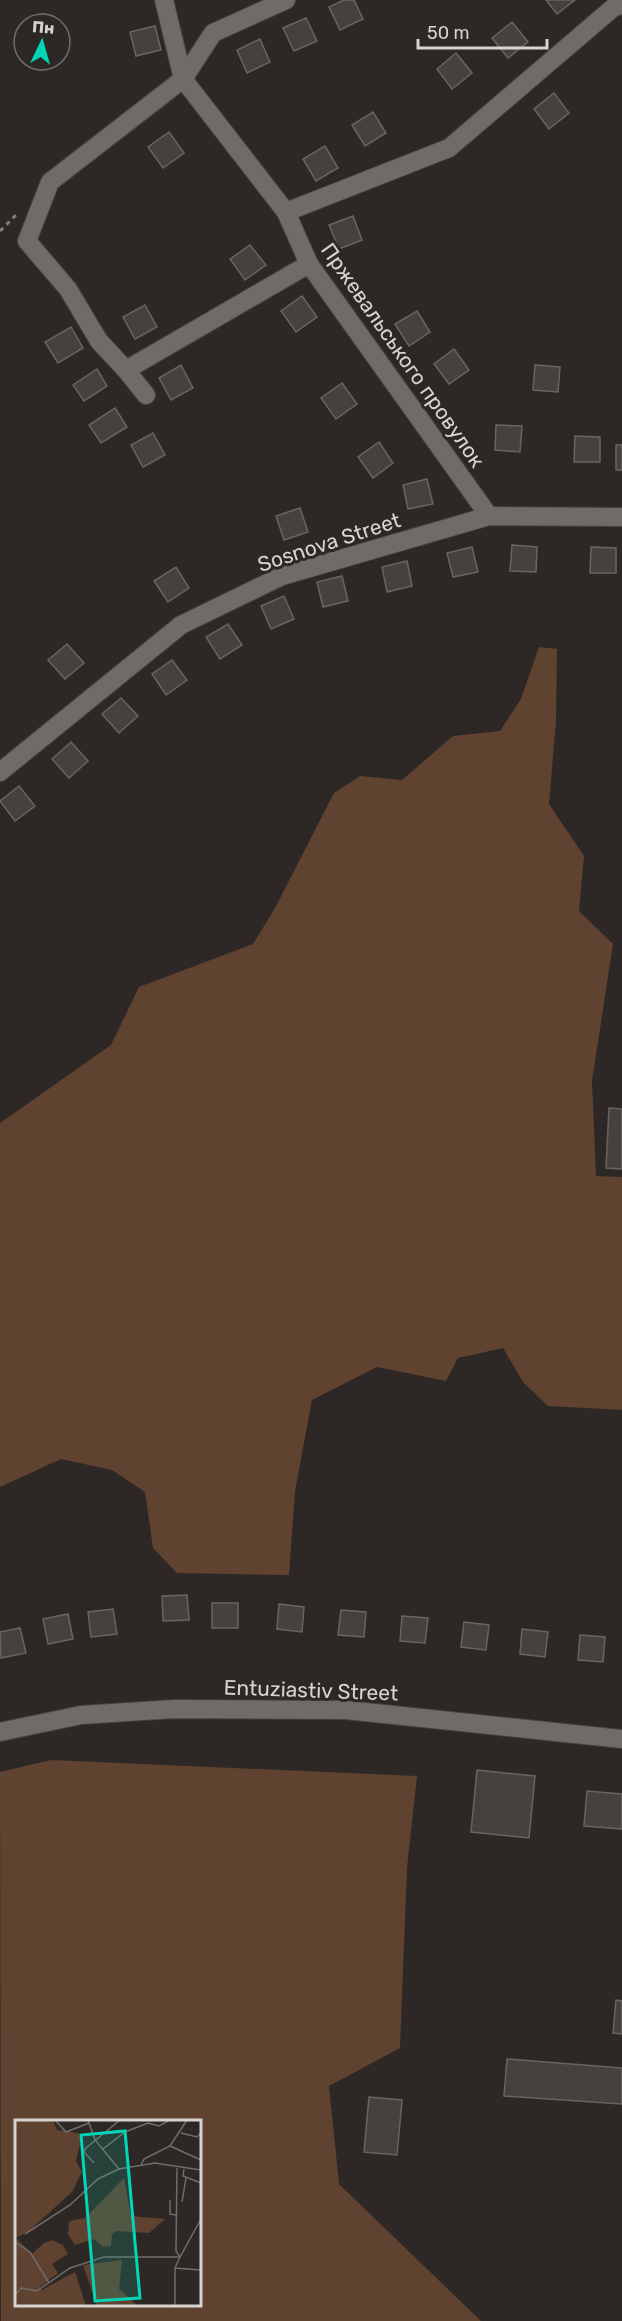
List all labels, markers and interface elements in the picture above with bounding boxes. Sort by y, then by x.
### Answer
north arrow [12,12,72,72]
scale bar [418,12,547,50]
text: Пн [31,17,55,38]
text: 50 m [427,22,470,44]
street label: Пржевальського провулок [316,238,490,472]
street label: Sosnova Street [254,507,404,577]
street label: Entuziastiv Street [223,1674,399,1706]
inset map [15,2120,201,2306]

